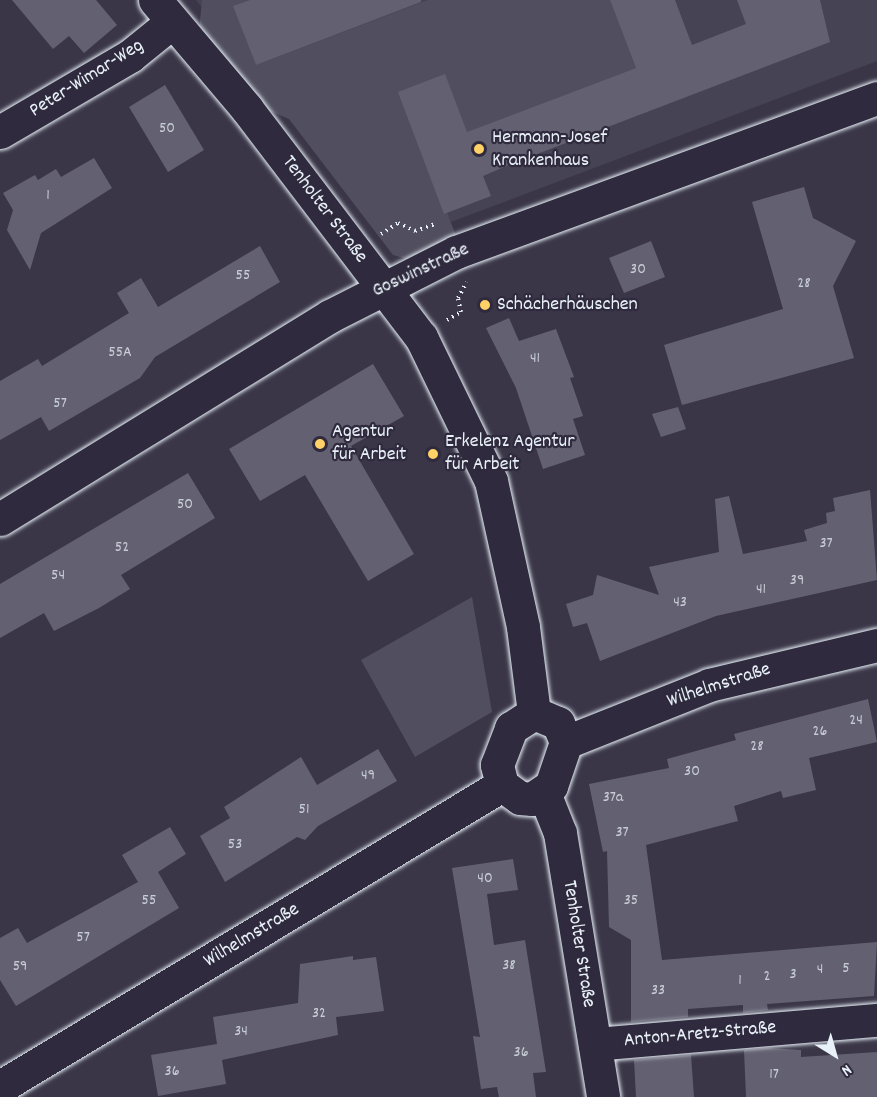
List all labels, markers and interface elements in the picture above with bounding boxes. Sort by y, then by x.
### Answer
street label: Peter-Wimar-Weg [26,34,148,124]
house number: 50 [159,119,175,139]
place label: Hermann-Josef Krankenhaus [492,126,607,173]
marker: Hermann-Josef Krankenhaus [470,140,488,158]
street label: Tenholter Straße [276,152,372,268]
house number: 1 [46,186,50,206]
street label: Goswinstraße [369,238,473,304]
house number: 30 [630,260,646,280]
house number: 55 [236,266,250,286]
house number: 28 [797,274,811,294]
place label: Schächerhäuschen [497,293,638,317]
marker: Schächerhäuschen [478,298,492,312]
house number: 55A [108,343,132,363]
house number: 41 [530,349,540,369]
house number: 57 [53,394,67,414]
place label: Agentur für Arbeit [332,420,406,467]
place label: Erkelenz Agentur für Arbeit [445,430,575,477]
marker: Agentur für Arbeit [313,437,327,451]
marker: Erkelenz Agentur für Arbeit [426,447,440,461]
house number: 50 [177,495,193,515]
house number: 37 [819,534,833,554]
house number: 52 [115,538,129,558]
house number: 54 [51,566,65,586]
house number: 39 [790,571,804,591]
house number: 41 [756,580,766,600]
house number: 43 [673,593,687,613]
street label: Wilhelmstraße [664,658,774,714]
house number: 24 [849,711,863,731]
house number: 26 [813,722,827,742]
house number: 28 [750,737,764,757]
house number: 30 [684,762,700,782]
house number: 49 [361,766,375,786]
house number: 37a [603,788,623,808]
house number: 51 [299,800,309,820]
house number: 37 [615,823,629,843]
house number: 53 [228,835,242,855]
house number: 40 [477,869,493,889]
street label: Tenholter Straße [556,879,600,1009]
house number: 55 [142,891,156,911]
house number: 35 [624,891,638,911]
street label: Wilhelmstraße [200,898,304,974]
house number: 57 [76,928,90,948]
house number: 38 [502,956,516,976]
house number: 59 [13,957,27,977]
house number: 5 [842,959,850,979]
house number: 4 [817,960,823,980]
house number: 3 [789,965,797,985]
house number: 2 [764,967,770,987]
house number: 1 [738,971,742,991]
house number: 33 [651,981,665,1001]
house number: 32 [312,1004,326,1024]
street label: Anton-Aretz-Straße [623,1016,777,1054]
house number: 34 [234,1022,248,1042]
north arrow [805,1025,865,1085]
house number: 36 [514,1043,528,1063]
text: N [836,1058,856,1081]
house number: 36 [165,1062,179,1082]
house number: 17 [769,1065,779,1085]

